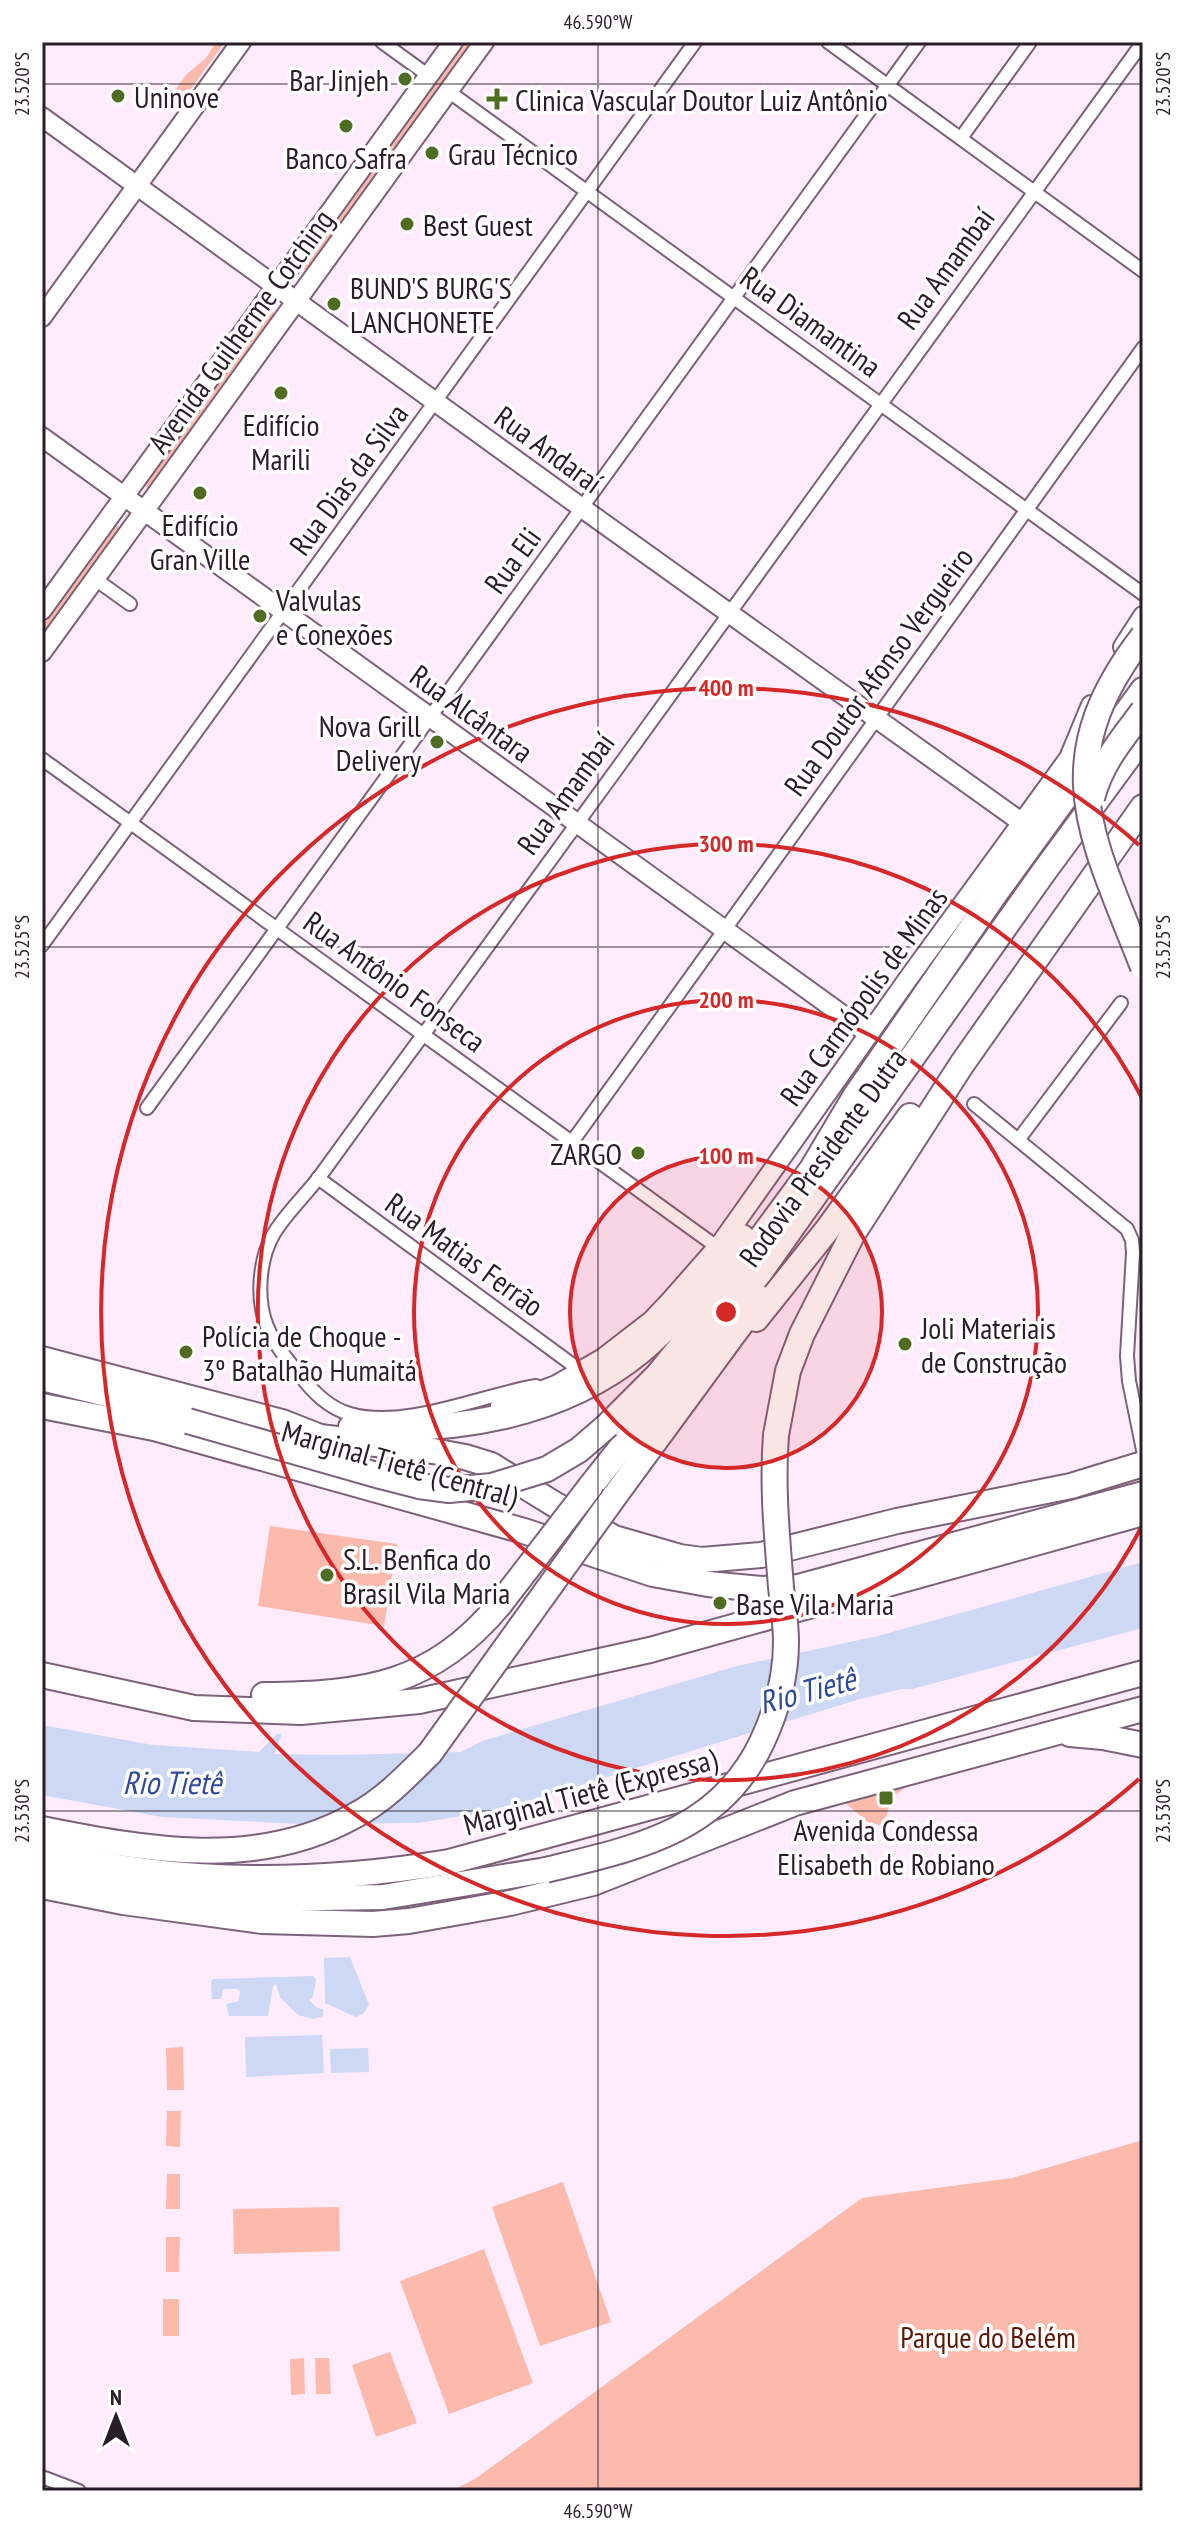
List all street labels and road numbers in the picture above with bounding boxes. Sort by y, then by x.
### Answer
street label: Rua Amambaí [888,199,1003,337]
street label: Avenida Guilherme Cotching [138,201,342,461]
street label: Rua Diamantina [733,257,889,385]
street label: Rua Dias da Silva [280,396,416,562]
street label: Rua Andaraí [487,397,611,502]
street label: Rua Eli [475,519,549,601]
street label: Rua Doutor Afonso Vergueiro [775,539,981,803]
street label: Rua Alcântara [403,655,541,771]
street label: Rua Amambaí [508,724,623,862]
street label: Rua Carmópolis de Minas [771,879,955,1113]
street label: Rua Antônio Fonseca [296,902,494,1060]
street label: Rodovia Presidente Dutra [730,1040,914,1274]
street label: Rua Matias Ferrão [378,1183,552,1325]
street label: Marginal Tietê (Central) [278,1411,522,1515]
street label: Marginal Tietê (Expressa) [459,1738,721,1844]

